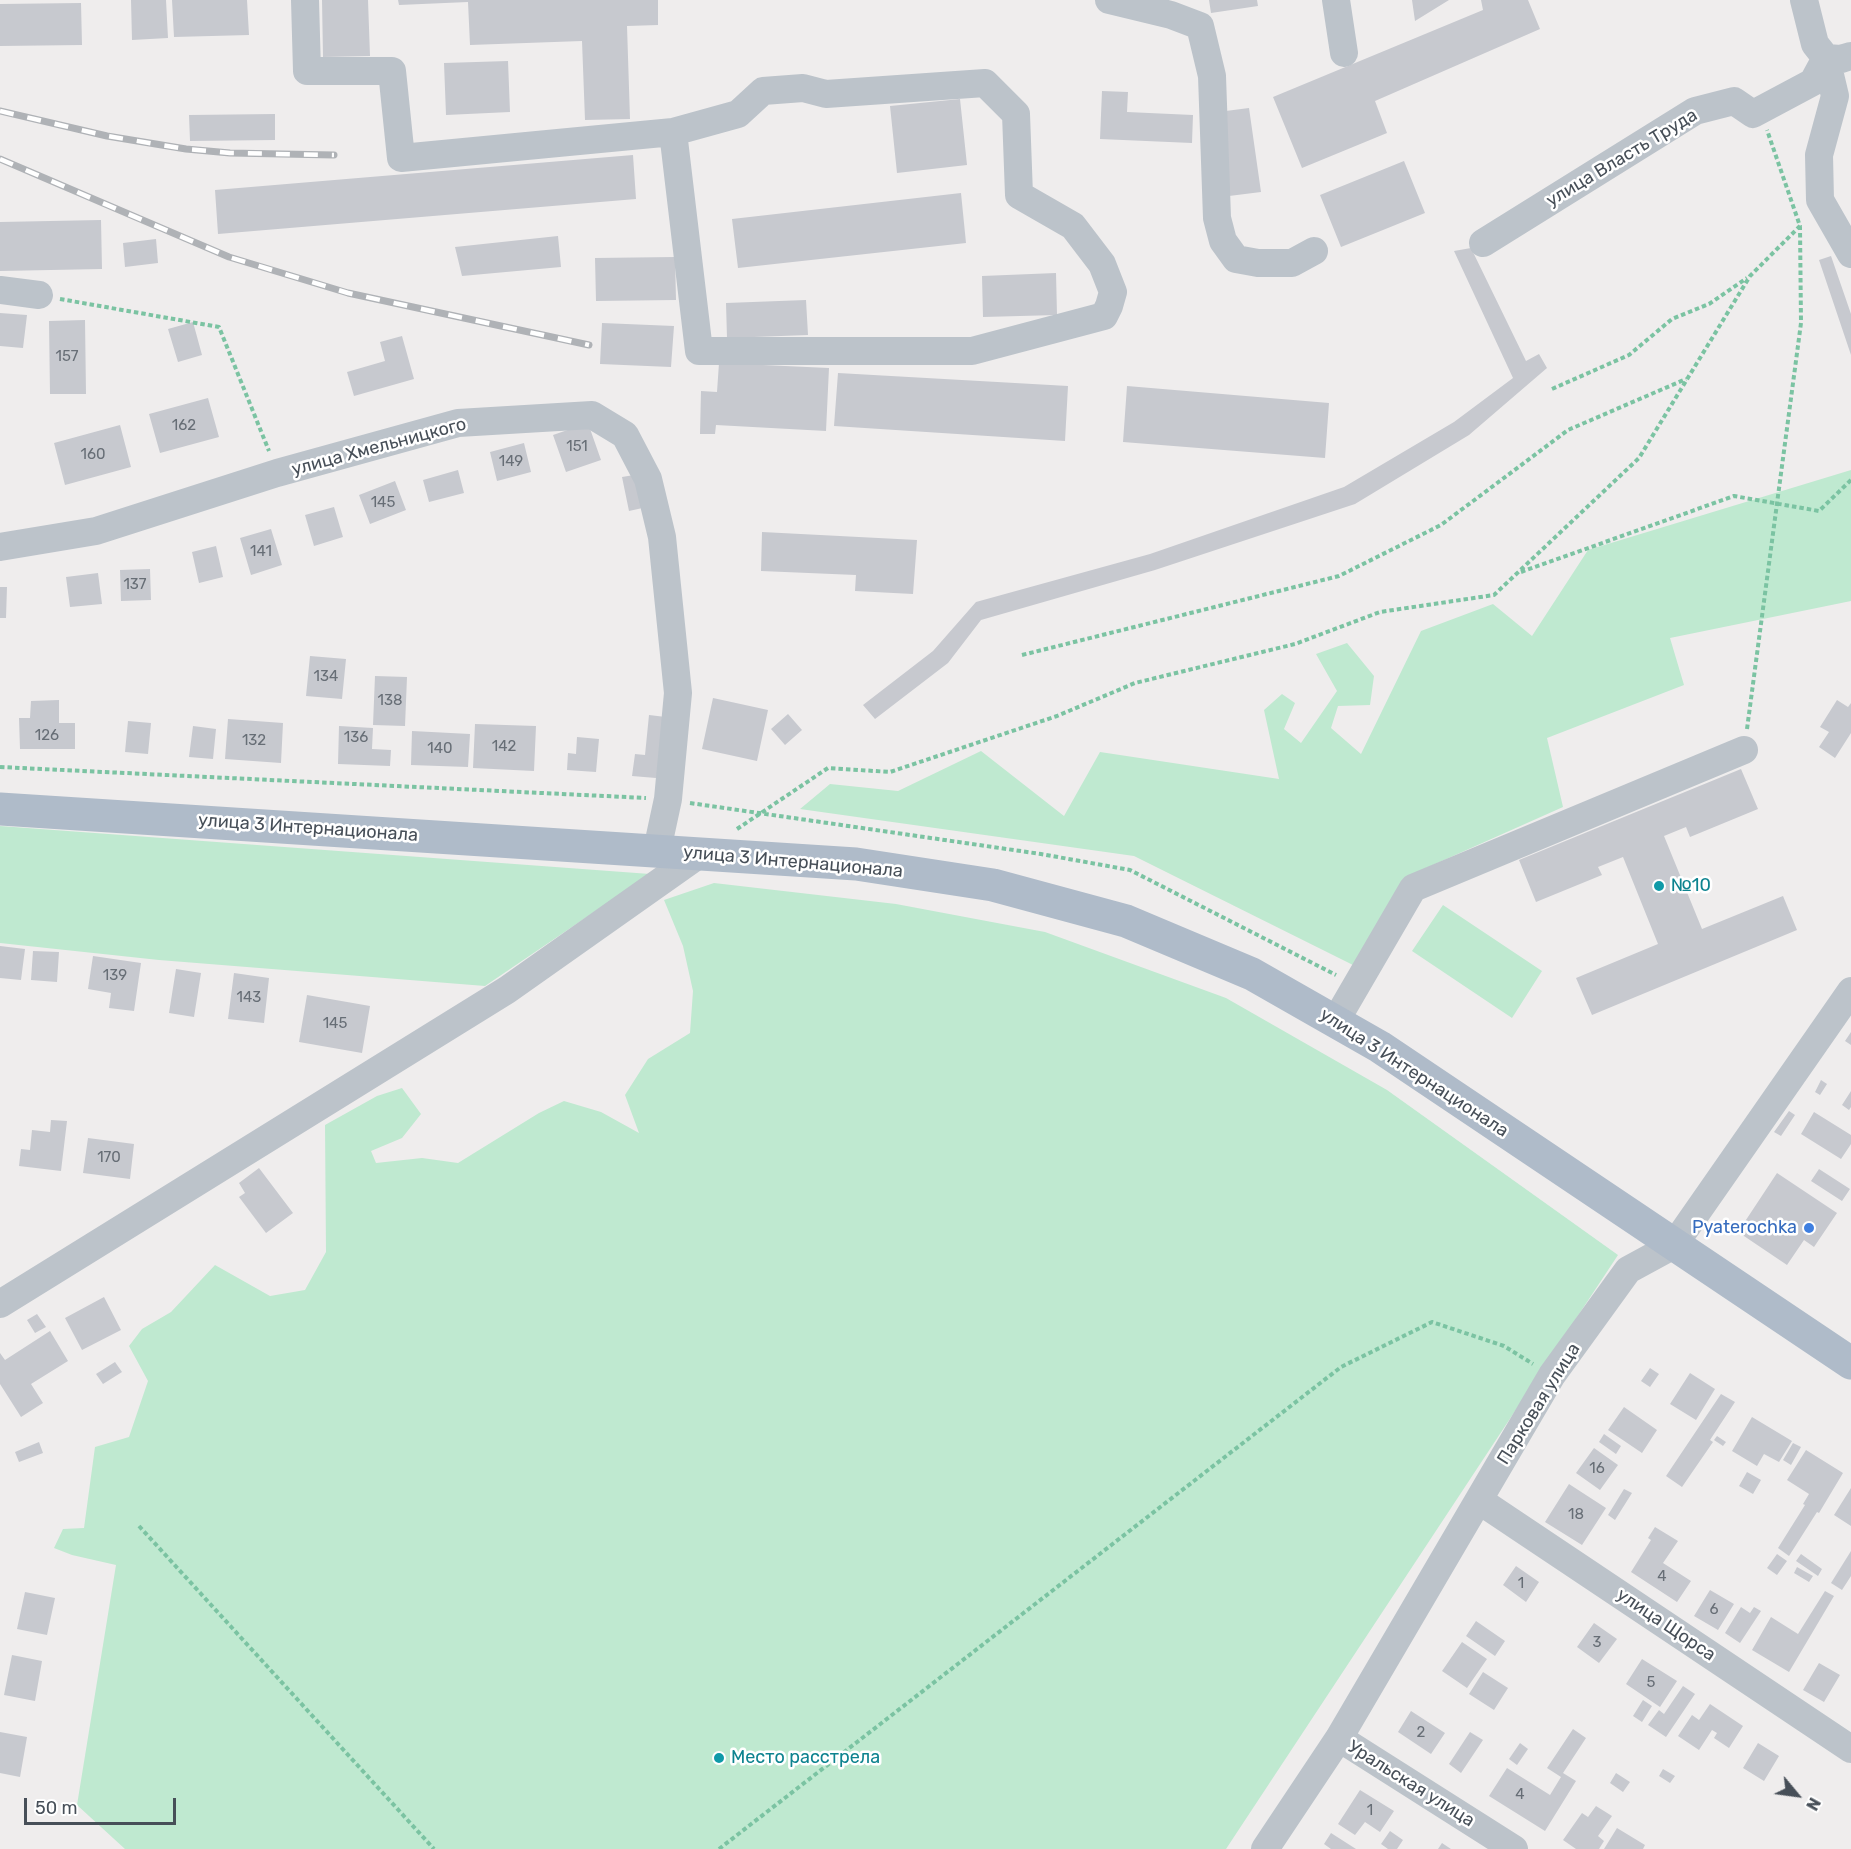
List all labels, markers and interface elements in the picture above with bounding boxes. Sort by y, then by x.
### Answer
street label: улица Власть Труда [1542,104,1702,212]
house number: 157 [55,348,79,366]
street label: улица Хмельницкого [289,413,469,481]
house number: 162 [172,417,196,435]
house number: 151 [566,438,588,456]
house number: 160 [81,446,105,464]
house number: 149 [499,453,523,471]
house number: 145 [371,494,395,512]
house number: 141 [250,543,272,561]
house number: 137 [123,576,147,594]
house number: 134 [314,668,338,686]
house number: 138 [378,692,402,710]
house number: 126 [35,727,59,745]
house number: 136 [344,729,368,747]
house number: 132 [242,732,266,750]
house number: 142 [492,738,516,756]
house number: 140 [427,740,453,758]
street label: улица 3 Интернационала [197,810,419,846]
street label: улица 3 Интернационала [682,842,904,882]
place label: №10 [1671,875,1711,897]
marker: №10 [1652,879,1666,893]
house number: 139 [103,967,127,985]
house number: 143 [237,989,261,1007]
street label: улица 3 Интернационала [1316,1004,1512,1142]
house number: 145 [323,1015,347,1033]
house number: 170 [97,1149,121,1167]
place label: Pyaterochka [1692,1217,1797,1239]
marker: Pyaterochka [1802,1221,1816,1235]
street label: Парковая улица [1493,1339,1585,1469]
house number: 16 [1589,1460,1605,1478]
house number: 18 [1568,1506,1584,1524]
house number: 4 [1657,1568,1667,1586]
house number: 1 [1518,1575,1524,1593]
street label: улица Щорса [1612,1584,1720,1666]
house number: 6 [1709,1601,1719,1619]
house number: 3 [1592,1634,1602,1652]
house number: 5 [1647,1674,1655,1692]
house number: 2 [1417,1724,1425,1742]
street label: Уральская улица [1344,1736,1478,1832]
place label: Место расстрела [731,1747,880,1769]
marker: Место расстрела [712,1751,726,1765]
north arrow [1767,1765,1827,1825]
scale bar [27,1786,178,1824]
house number: 4 [1515,1786,1525,1804]
text: N [1802,1794,1824,1814]
text: 50 m [35,1797,78,1819]
house number: 1 [1367,1802,1373,1820]

